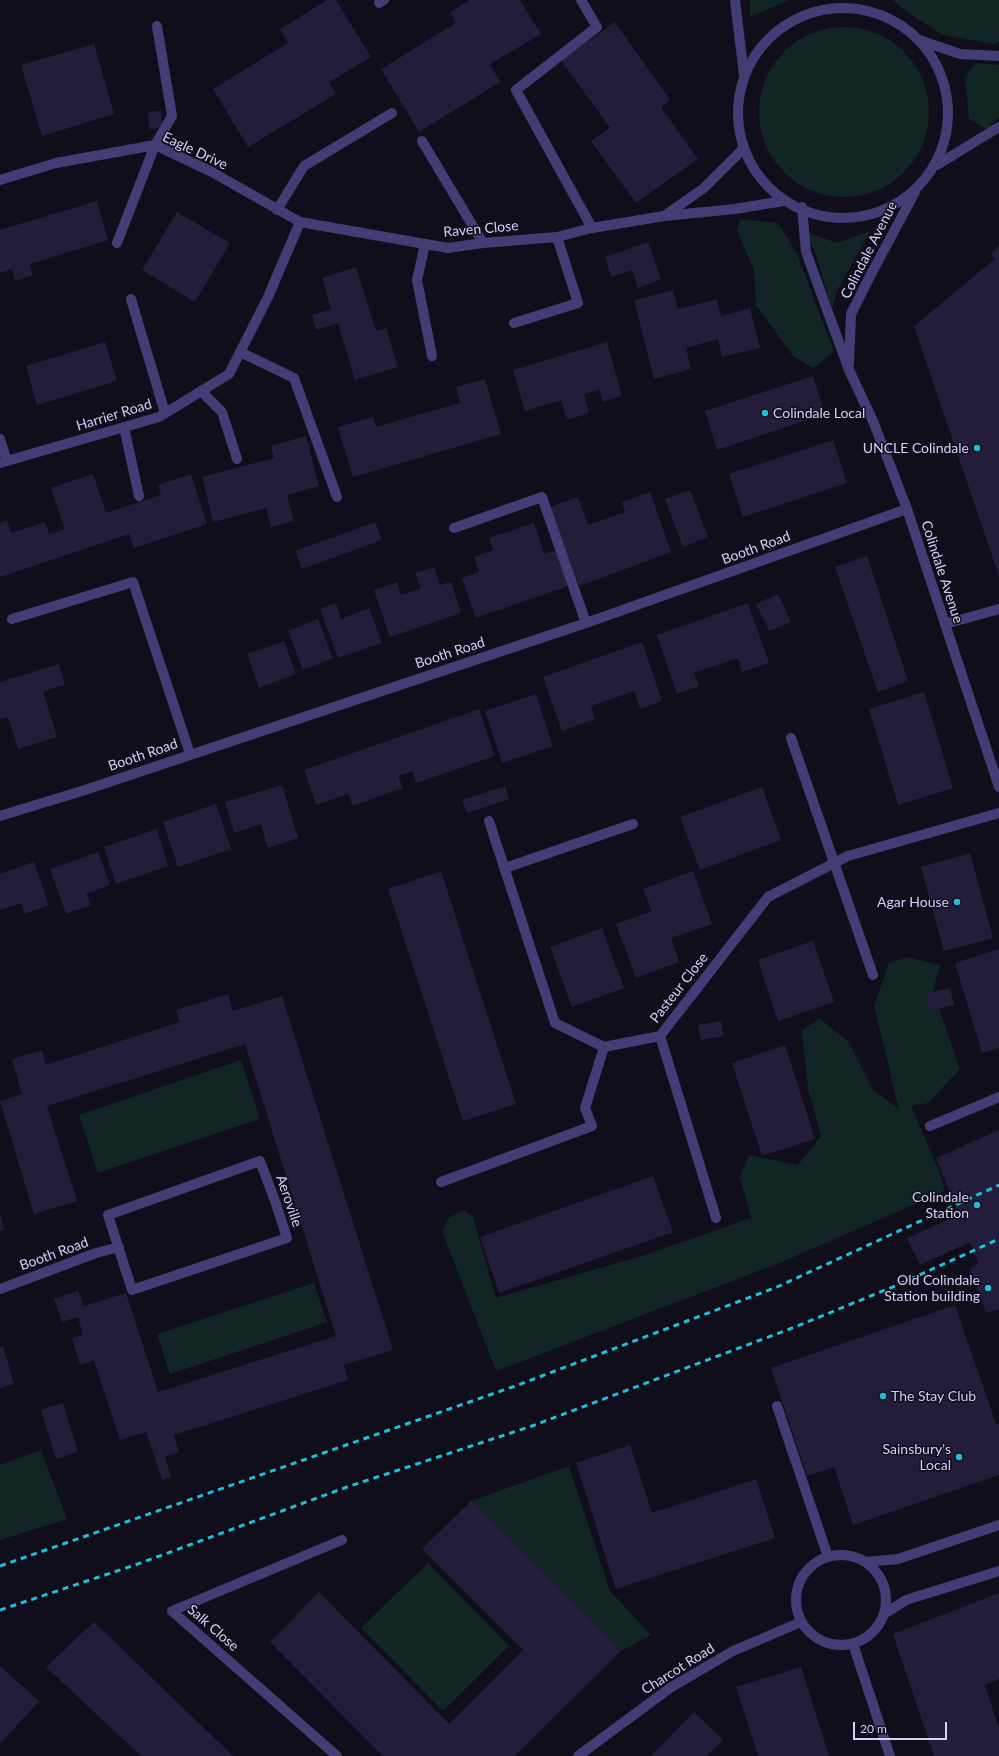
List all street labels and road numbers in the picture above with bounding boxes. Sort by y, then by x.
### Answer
street label: Eagle Drive [160,129,230,173]
street label: Colindale Avenue [837,198,901,302]
street label: Raven Close [443,217,519,241]
street label: Harrier Road [74,396,154,434]
street label: Colindale Avenue [917,518,967,626]
street label: Booth Road [719,528,793,568]
street label: Booth Road [413,634,487,672]
street label: Booth Road [106,735,180,775]
street label: Pasteur Close [646,950,712,1026]
street label: Aeroville [272,1173,306,1229]
street label: Booth Road [17,1234,91,1274]
street label: Salk Close [184,1601,242,1655]
street label: Charcot Road [638,1640,718,1698]

